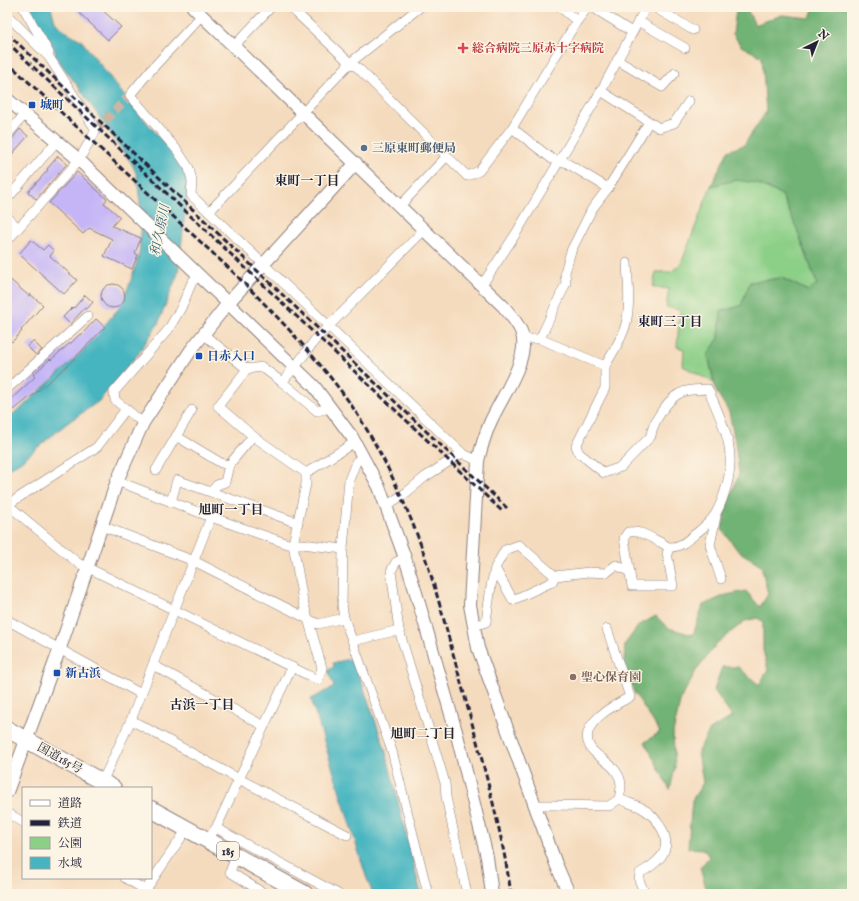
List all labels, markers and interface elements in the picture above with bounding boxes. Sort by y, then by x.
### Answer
north arrow [797,22,837,62]
text: N [814,26,832,44]
place label: 総合病院三原赤十字病院 [472,41,604,56]
marker: 総合病院三原赤十字病院 [457,42,469,54]
place label: 城町 [40,98,64,113]
marker: 城町 [27,100,37,110]
place label: 三原東町郵便局 [372,141,456,156]
marker: 三原東町郵便局 [359,143,369,153]
district label: 東町一丁目 [274,173,340,190]
water label: 和久原川 [147,201,175,258]
district label: 東町三丁目 [637,314,703,331]
place label: 日赤入口 [207,349,255,364]
marker: 日赤入口 [194,351,204,361]
district label: 旭町一丁目 [198,502,264,519]
place label: 新古浜 [65,666,101,681]
marker: 新古浜 [52,668,62,678]
place label: 聖心保育園 [581,670,641,685]
marker: 聖心保育園 [568,672,578,682]
district label: 古浜一丁目 [169,697,235,714]
district label: 旭町二丁目 [390,726,456,743]
street label: 国道185号 [34,740,85,777]
legend [22,787,152,879]
text: 道路 [58,796,82,811]
text: 鉄道 [57,816,82,831]
text: 公園 [58,836,82,851]
road number: 185 [217,842,239,860]
text: 水域 [58,856,82,871]

